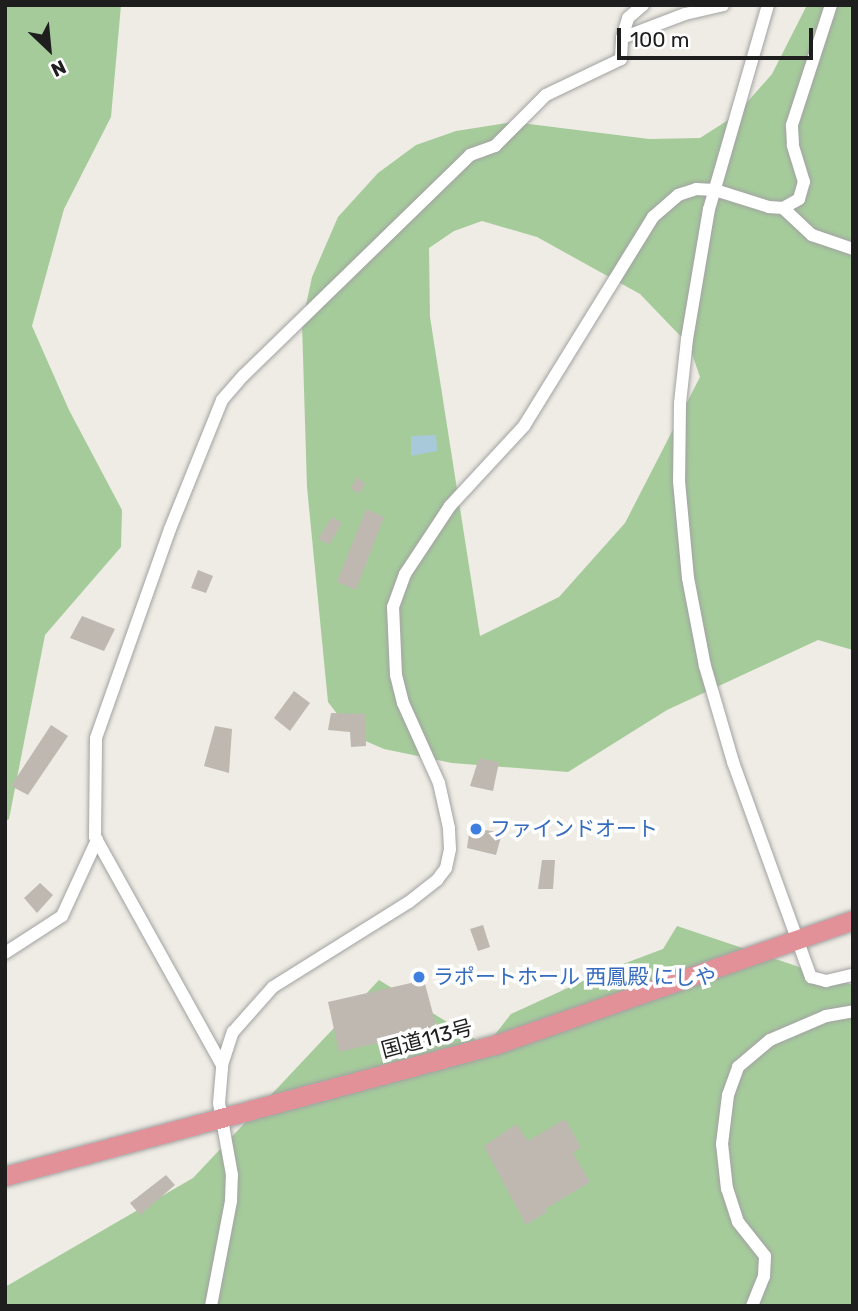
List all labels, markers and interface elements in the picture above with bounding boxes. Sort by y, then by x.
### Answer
north arrow [14,14,84,84]
scale bar [620,14,816,58]
text: 100 m [630,27,689,52]
text: N [47,55,70,82]
place label: ファインドオート [490,816,658,842]
marker: ファインドオート [468,821,484,837]
place label: ラポートホール 西鳳殿 にしや [433,964,716,990]
marker: ラポートホール 西鳳殿 にしや [411,969,427,985]
street label: 国道113号 [379,1015,475,1063]

